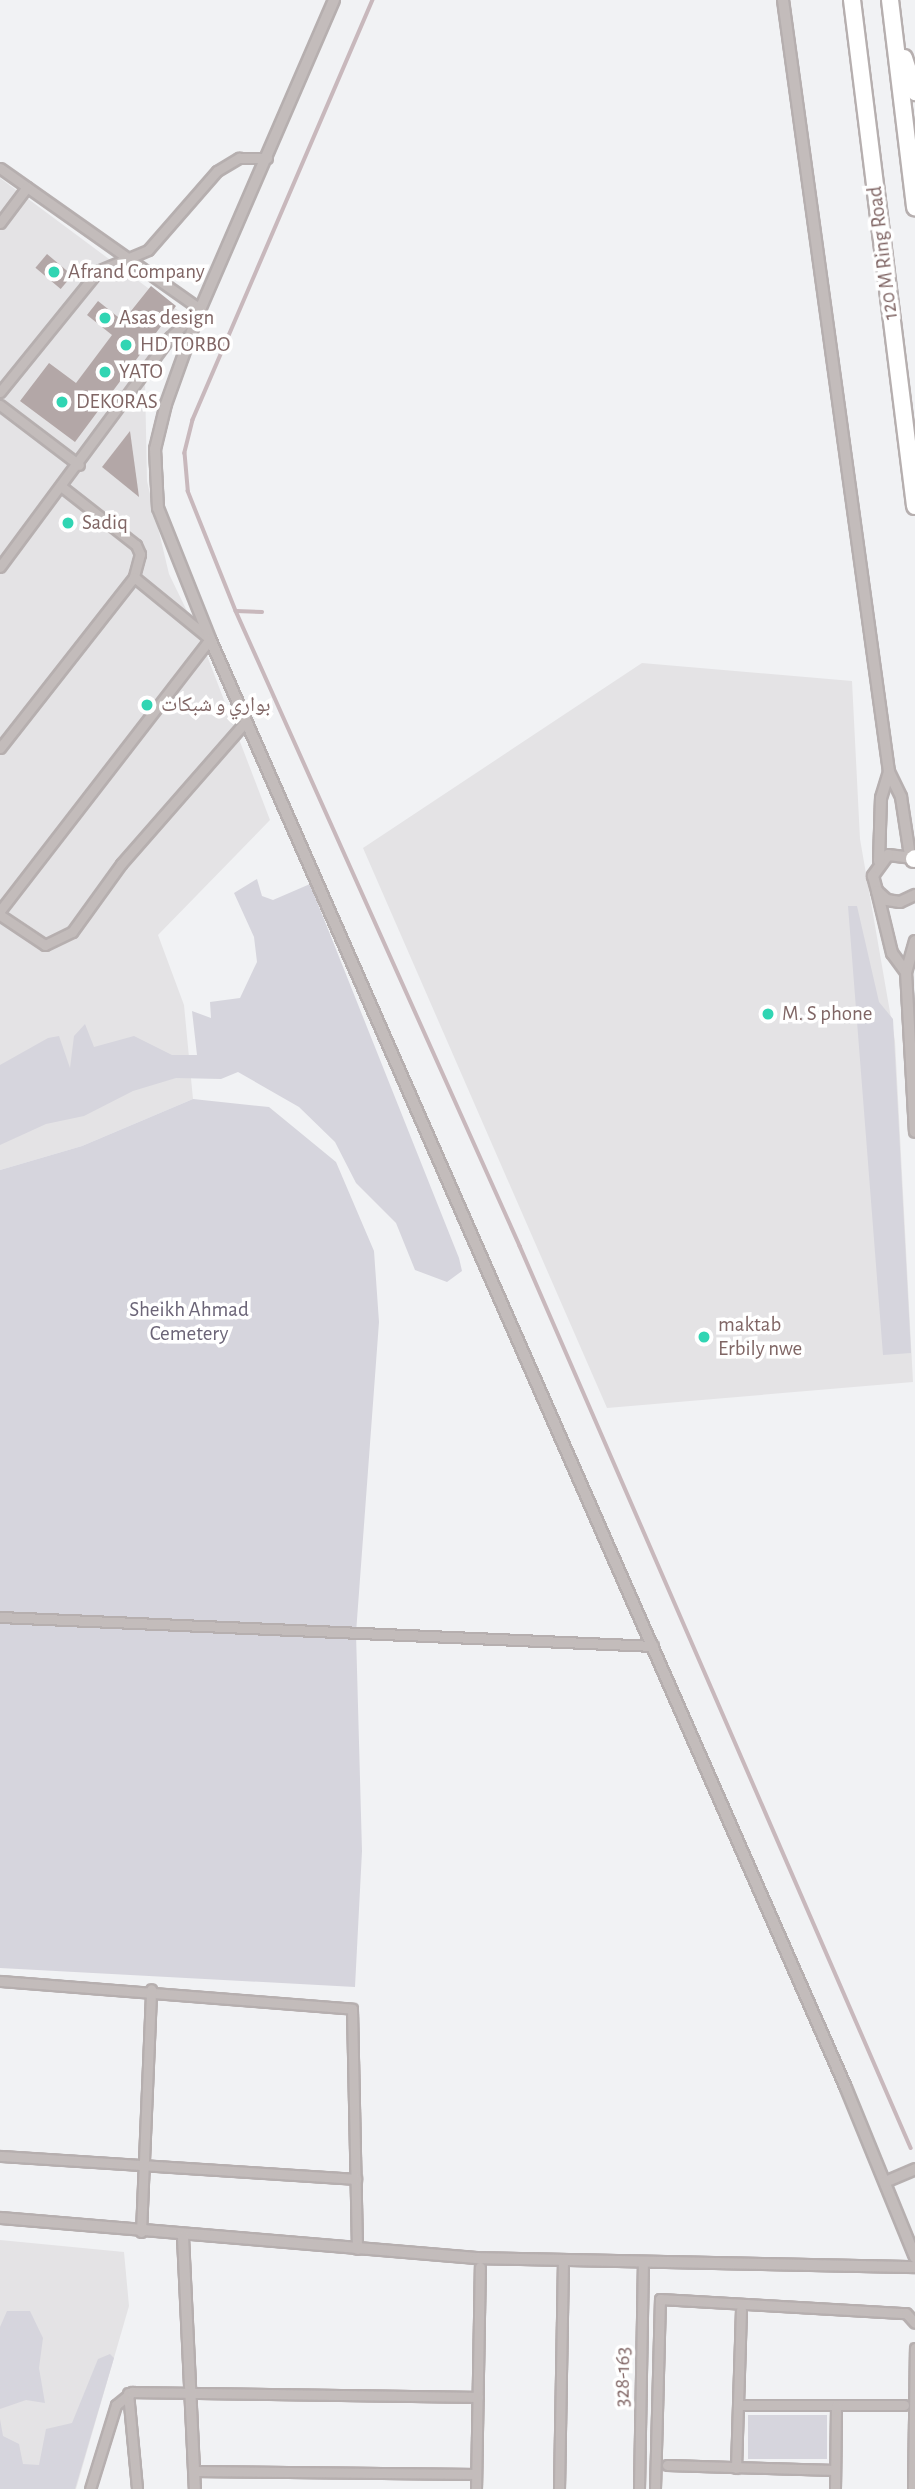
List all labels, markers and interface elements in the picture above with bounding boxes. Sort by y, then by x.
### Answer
street label: 120 M Ring Road [862,185,904,321]
place label: Afrand Company [68,259,205,285]
marker: Afrand Company [46,264,62,280]
place label: Asas design [119,305,214,331]
marker: Asas design [97,310,113,326]
place label: HD TORBO [140,332,230,358]
marker: HD TORBO [118,337,134,353]
place label: YATO [119,359,163,385]
marker: YATO [97,364,113,380]
place label: DEKORAS [76,389,158,415]
marker: DEKORAS [54,394,70,410]
place label: Sadiq [82,510,128,536]
marker: Sadiq [60,515,76,531]
place label: بواري و شبكات [161,692,271,718]
marker: بواري و شبكات [139,697,155,713]
place label: M. S phone [782,1001,872,1027]
marker: M. S phone [760,1006,776,1022]
park label: Sheikh Ahmad Cemetery [129,1297,249,1347]
place label: maktab Erbily nwe [718,1312,802,1362]
marker: maktab Erbily nwe [696,1329,712,1345]
street label: 328-163 [610,2347,636,2407]

